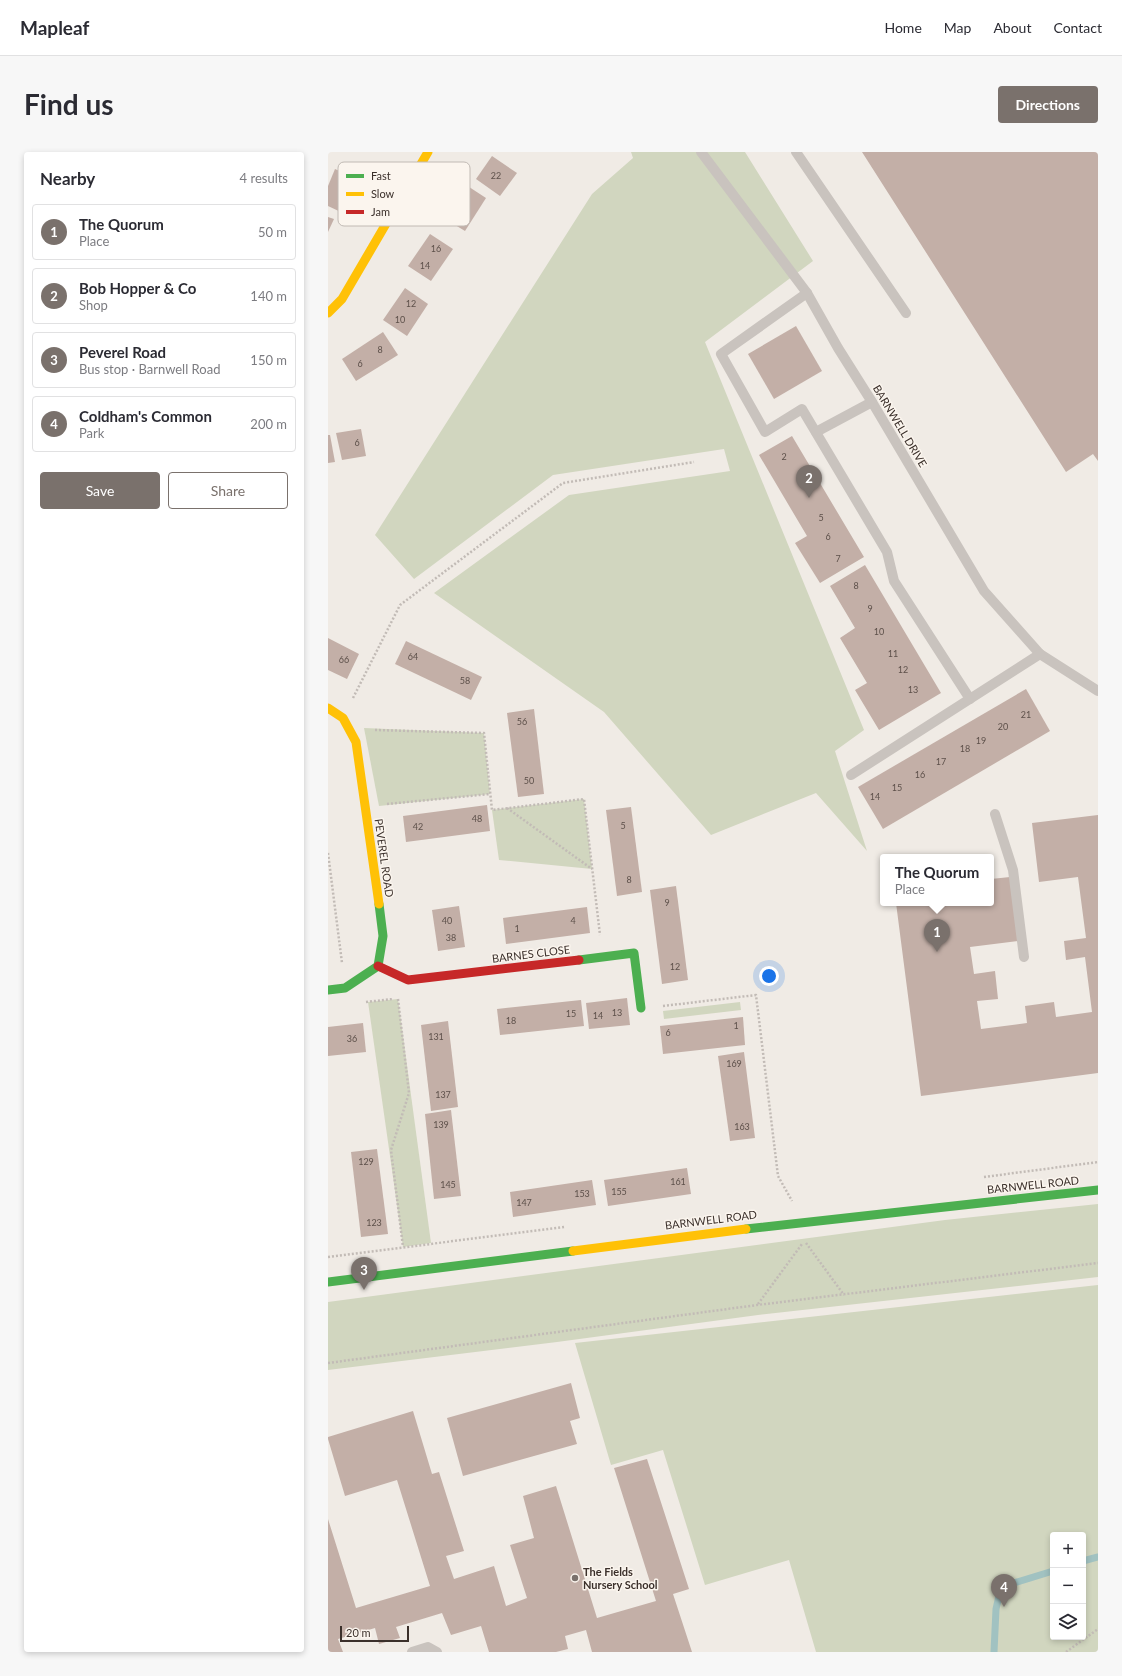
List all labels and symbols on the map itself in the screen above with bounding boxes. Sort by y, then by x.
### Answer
legend [338,162,470,226]
text: Fast [371,169,391,182]
house number: 22 [491,170,501,181]
text: Slow [371,187,395,200]
text: Jam [371,205,390,218]
house number: 16 [431,243,441,254]
house number: 14 [420,260,430,271]
house number: 12 [406,298,416,309]
house number: 10 [395,314,405,325]
house number: 8 [377,344,383,355]
house number: 6 [357,358,363,369]
street label: BARNWELL DRIVE [871,382,930,469]
house number: 6 [354,437,360,448]
house number: 2 [781,451,787,462]
pin: 2 [796,465,822,498]
house number: 5 [818,512,824,523]
house number: 6 [825,531,831,542]
house number: 7 [835,553,841,564]
house number: 8 [853,580,859,591]
house number: 9 [867,603,873,614]
house number: 10 [874,626,884,637]
house number: 11 [888,648,898,659]
house number: 64 [408,651,418,662]
house number: 66 [339,654,349,665]
house number: 12 [898,664,908,675]
house number: 58 [460,675,470,686]
house number: 13 [908,684,918,695]
house number: 21 [1021,709,1031,720]
house number: 56 [517,716,527,727]
house number: 20 [998,721,1008,732]
house number: 19 [976,735,986,746]
house number: 18 [960,743,970,754]
house number: 17 [936,756,946,767]
house number: 16 [915,769,925,780]
house number: 50 [524,775,534,786]
house number: 15 [892,782,902,793]
house number: 14 [870,791,880,802]
house number: 48 [472,813,482,824]
street label: PEVEREL ROAD [373,818,396,898]
house number: 5 [620,820,626,831]
house number: 42 [413,821,423,832]
house number: 8 [626,874,632,885]
house number: 9 [664,897,670,908]
house number: 40 [442,915,452,926]
house number: 4 [570,915,576,926]
pin: 1 [924,919,950,952]
house number: 1 [514,923,520,934]
house number: 38 [446,932,456,943]
street label: BARNES CLOSE [491,942,571,965]
house number: 12 [670,961,680,972]
your location [759,966,779,986]
house number: 13 [612,1007,622,1018]
house number: 15 [566,1008,576,1019]
house number: 14 [593,1010,603,1021]
house number: 18 [506,1015,516,1026]
house number: 1 [733,1020,739,1031]
house number: 6 [665,1027,671,1038]
house number: 131 [428,1031,444,1042]
house number: 36 [347,1033,357,1044]
house number: 169 [726,1058,742,1069]
house number: 137 [435,1089,451,1100]
house number: 139 [433,1119,449,1130]
house number: 163 [734,1121,750,1132]
house number: 129 [358,1156,374,1167]
street label: BARNWELL ROAD [986,1173,1080,1196]
house number: 161 [670,1176,686,1187]
house number: 145 [440,1179,456,1190]
house number: 155 [611,1186,627,1197]
house number: 153 [574,1188,590,1199]
house number: 147 [516,1197,532,1208]
street label: BARNWELL ROAD [664,1207,758,1232]
house number: 123 [366,1217,382,1228]
pin: 3 [351,1257,377,1290]
place label: The Fields Nursery School [583,1565,658,1591]
marker: The Fields Nursery School [570,1573,580,1583]
pin: 4 [991,1574,1017,1607]
scale bar [340,1624,409,1643]

